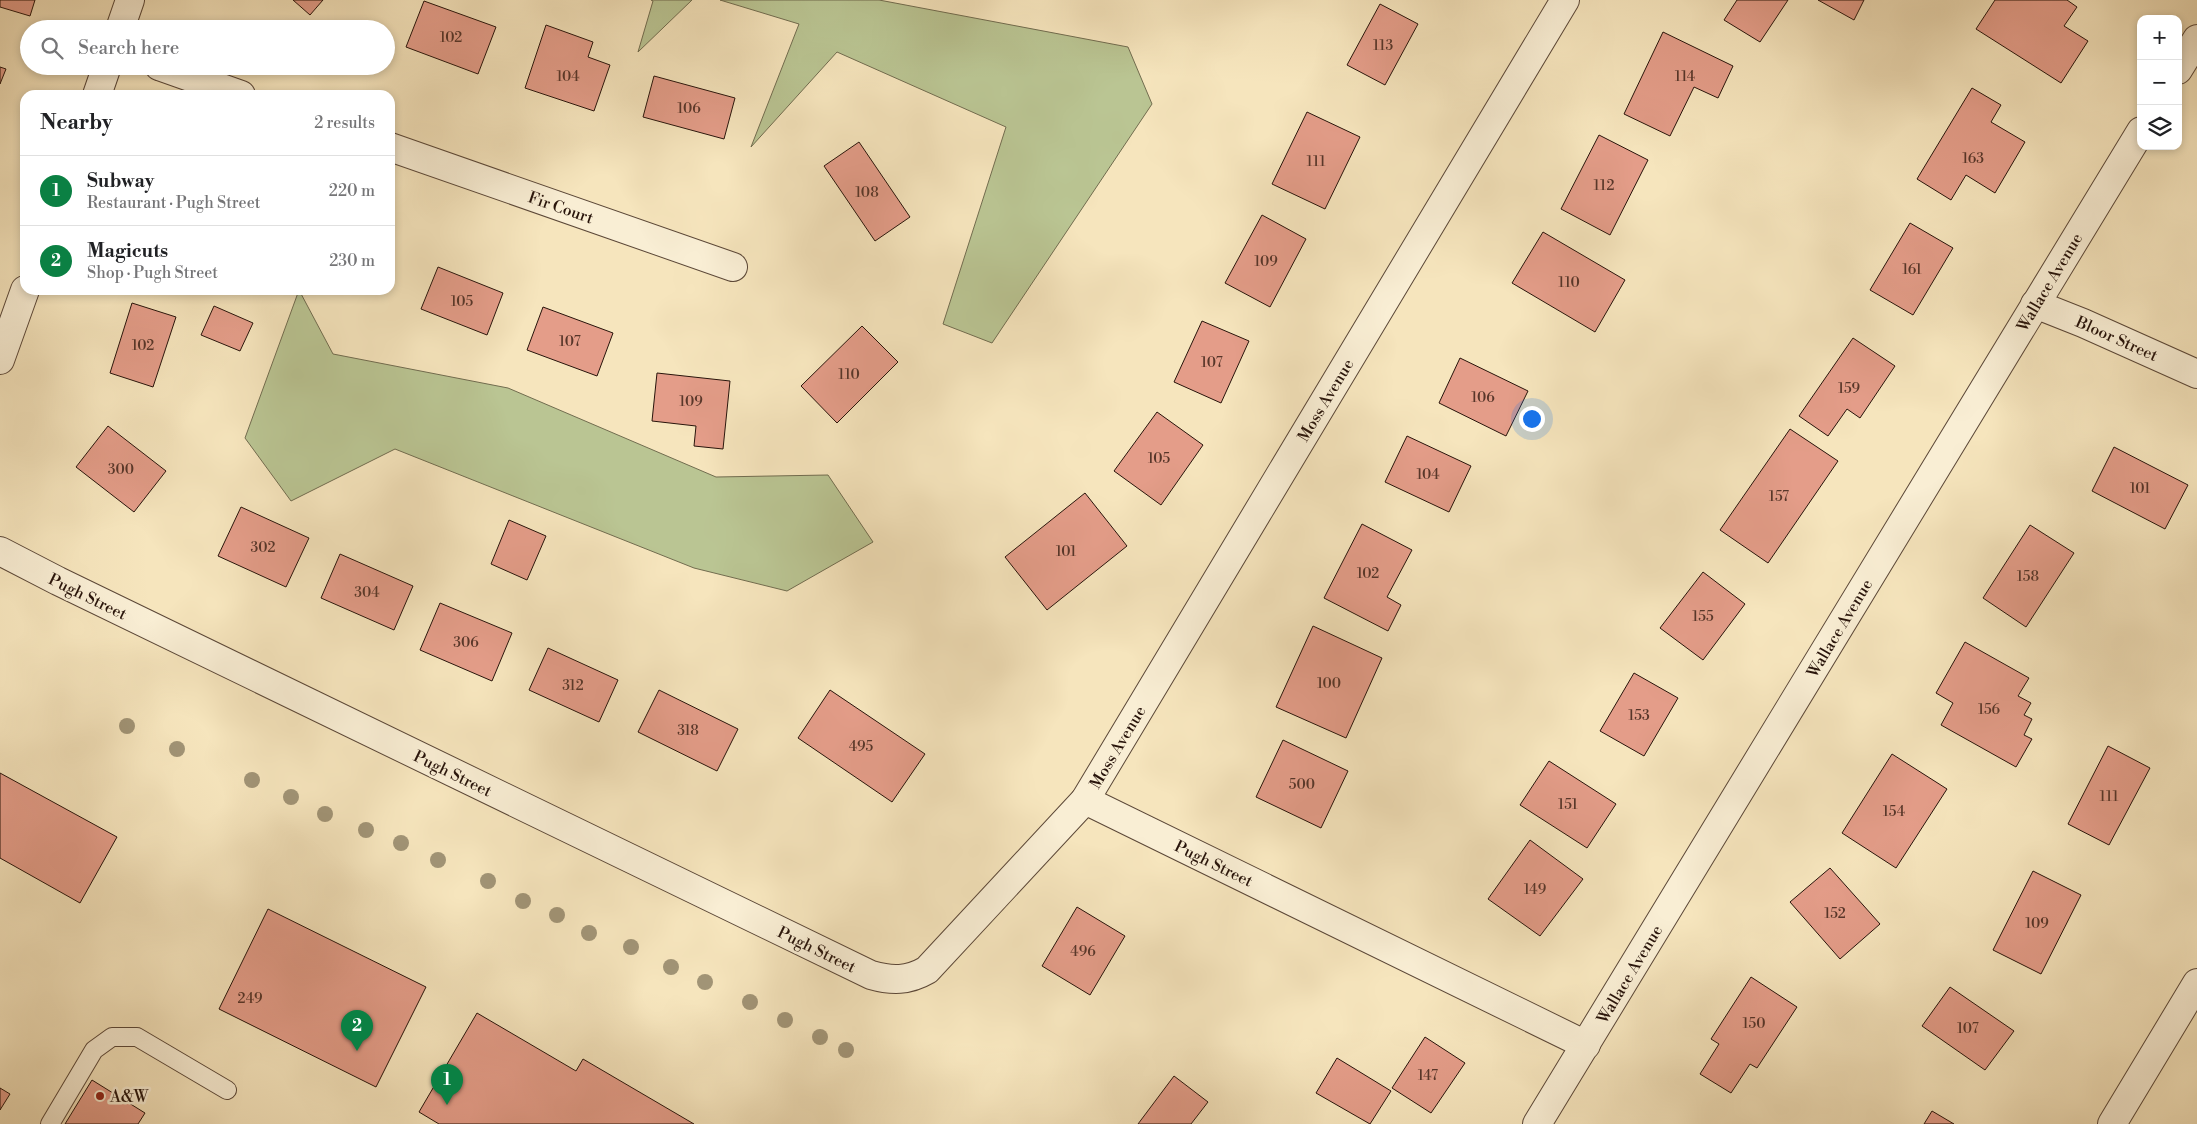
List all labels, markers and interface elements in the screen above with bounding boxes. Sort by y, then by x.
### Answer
map controls [2137,15,2182,150]
button: + [2137,15,2182,60]
search box [20,20,395,75]
house number: 102 [440,29,462,47]
icon: search [38,34,66,62]
text: Search here [78,36,179,60]
house number: 113 [1373,37,1393,55]
button: − [2137,60,2182,105]
house number: 104 [556,68,580,86]
house number: 114 [1675,68,1695,86]
house number: 106 [677,100,701,118]
button: layers [2137,105,2182,150]
text: Nearby [40,110,113,136]
text: 2 results [314,113,375,133]
house number: 163 [1962,150,1984,168]
house number: 111 [1307,153,1326,171]
text: Subway [87,169,154,193]
house number: 112 [1594,177,1614,195]
text: 1 [52,181,60,201]
text: 220 m [329,181,375,201]
house number: 108 [855,184,879,202]
street label: Fir Court [525,187,596,229]
text: Restaurant · Pugh Street [87,193,260,213]
street label: Wallace Avenue [2012,230,2087,336]
text: Magicuts [87,239,168,263]
text: 2 [51,251,61,271]
text: 230 m [329,251,375,271]
house number: 109 [1254,253,1278,271]
house number: 161 [1902,261,1922,279]
text: Shop · Pugh Street [87,263,218,283]
house number: 110 [1558,274,1580,292]
house number: 105 [451,293,474,311]
street label: Bloor Street [2072,312,2161,366]
house number: 107 [559,333,581,351]
house number: 102 [132,337,154,355]
house number: 107 [1201,354,1223,372]
street label: Moss Avenue [1293,355,1358,446]
house number: 110 [838,366,860,384]
house number: 159 [1838,380,1860,398]
house number: 106 [1471,389,1495,407]
house number: 109 [679,393,703,411]
your location [1519,406,1545,432]
house number: 105 [1148,450,1171,468]
house number: 300 [108,461,134,479]
house number: 104 [1416,466,1440,484]
house number: 101 [2130,480,2150,498]
house number: 157 [1769,488,1789,506]
house number: 302 [251,539,275,557]
house number: 101 [1056,543,1076,561]
house number: 102 [1357,565,1379,583]
house number: 158 [2017,568,2039,586]
street label: Pugh Street [45,569,130,625]
street label: Wallace Avenue [1802,576,1877,682]
house number: 304 [354,584,380,602]
house number: 155 [1692,608,1714,626]
house number: 306 [453,634,479,652]
house number: 100 [1317,675,1341,693]
house number: 312 [562,677,584,695]
house number: 156 [1978,701,2001,719]
street label: Moss Avenue [1085,702,1150,793]
house number: 153 [1628,707,1650,725]
house number: 318 [677,722,699,740]
house number: 495 [849,738,874,756]
street label: Pugh Street [410,746,495,802]
house number: 500 [1289,776,1315,794]
house number: 111 [2100,788,2119,806]
house number: 151 [1558,796,1578,814]
house number: 154 [1883,803,1905,821]
street label: Pugh Street [1171,836,1256,892]
house number: 149 [1524,881,1546,899]
house number: 152 [1824,905,1846,923]
house number: 109 [2025,915,2049,933]
street label: Pugh Street [774,922,859,978]
street label: Wallace Avenue [1592,922,1667,1028]
house number: 496 [1070,943,1096,961]
house number: 249 [238,990,262,1008]
pin: 2 [341,1010,373,1051]
house number: 150 [1742,1015,1766,1033]
house number: 107 [1957,1020,1979,1038]
pin: 1 [431,1064,463,1105]
house number: 147 [1418,1067,1438,1085]
place label: A&W [109,1087,149,1107]
marker: A&W [94,1090,106,1102]

